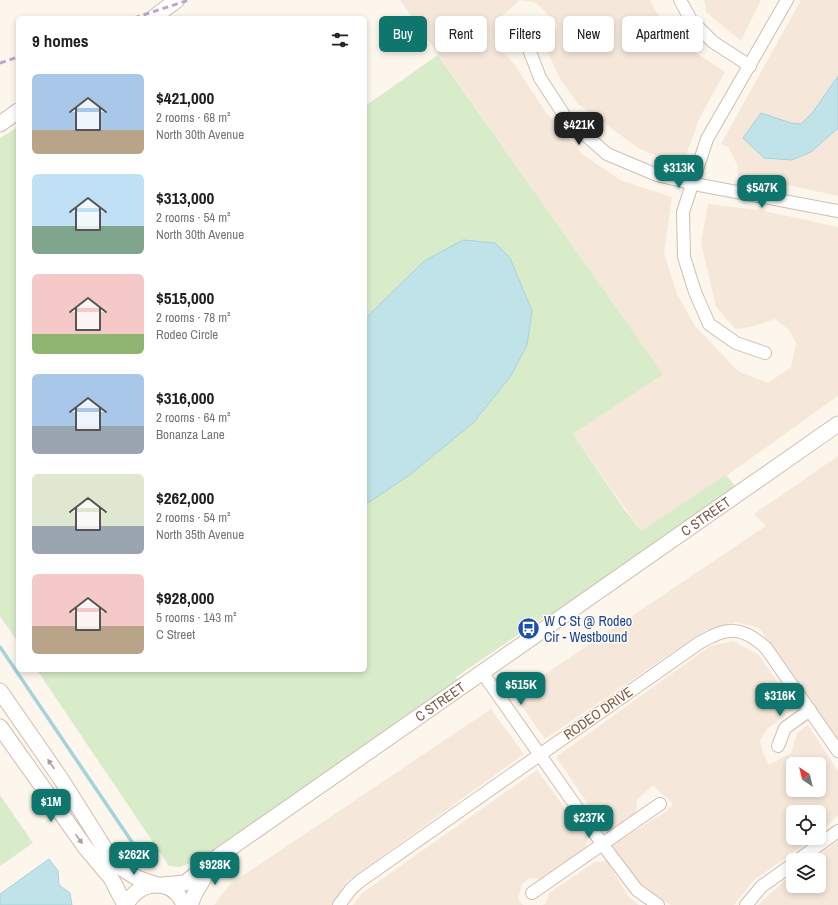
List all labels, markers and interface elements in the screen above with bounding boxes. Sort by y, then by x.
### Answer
chip: Buy [379,16,427,52]
chip: Rent [435,16,487,52]
chip: Filters [495,16,555,52]
chip: New [563,16,614,52]
chip: Apartment [622,16,703,52]
text: 9 homes [32,29,89,52]
icon: filters [329,29,351,51]
text: $421,000 [156,86,214,109]
icon: home [64,90,112,138]
text: 2 rooms · 68 m² [156,109,231,126]
pin: $421K [551,112,607,146]
text: $421K [563,116,595,133]
text: North 30th Avenue [156,126,244,143]
pin: $313K [651,155,707,189]
text: $313K [663,159,695,176]
pin: $547K [734,175,790,209]
text: $547K [746,179,778,196]
text: $313,000 [156,186,214,209]
icon: home [64,190,112,238]
text: 2 rooms · 54 m² [156,209,231,226]
text: North 30th Avenue [156,226,244,243]
text: $515,000 [156,286,214,309]
icon: home [64,290,112,338]
text: 2 rooms · 78 m² [156,309,231,326]
text: Rodeo Circle [156,326,218,343]
text: $316,000 [156,386,214,409]
icon: home [64,390,112,438]
text: 2 rooms · 64 m² [156,409,231,426]
text: Bonanza Lane [156,426,225,443]
text: $262,000 [156,486,214,509]
icon: home [64,490,112,538]
street label: C STREET [677,493,734,540]
text: 2 rooms · 54 m² [156,509,231,526]
text: North 35th Avenue [156,526,244,543]
text: $928,000 [156,586,214,609]
icon: home [64,590,112,638]
text: 5 rooms · 143 m² [156,609,237,626]
place label: W C St @ Rodeo Cir - Westbound [544,612,632,646]
bus stop icon: W C St @ Rodeo Cir - Westbound [516,616,542,642]
text: C Street [156,626,195,643]
pin: $515K [493,672,549,706]
text: $515K [505,676,537,693]
street label: C STREET [412,678,468,725]
street label: RODEO DRIVE [560,683,636,743]
pin: $316K [752,683,808,717]
text: $316K [764,687,796,704]
north arrow [786,757,826,797]
map controls [786,757,826,893]
one-way arrow [47,759,55,770]
pin: $1M [32,789,70,823]
text: $1M [41,793,61,810]
pin: $237K [561,805,617,839]
button: locate [786,805,826,845]
text: $237K [573,809,605,826]
one-way arrow [75,834,83,844]
pin: $262K [106,842,162,876]
text: $262K [118,846,150,863]
pin: $928K [187,852,243,886]
button: layers [786,853,826,893]
text: $928K [199,856,231,873]

